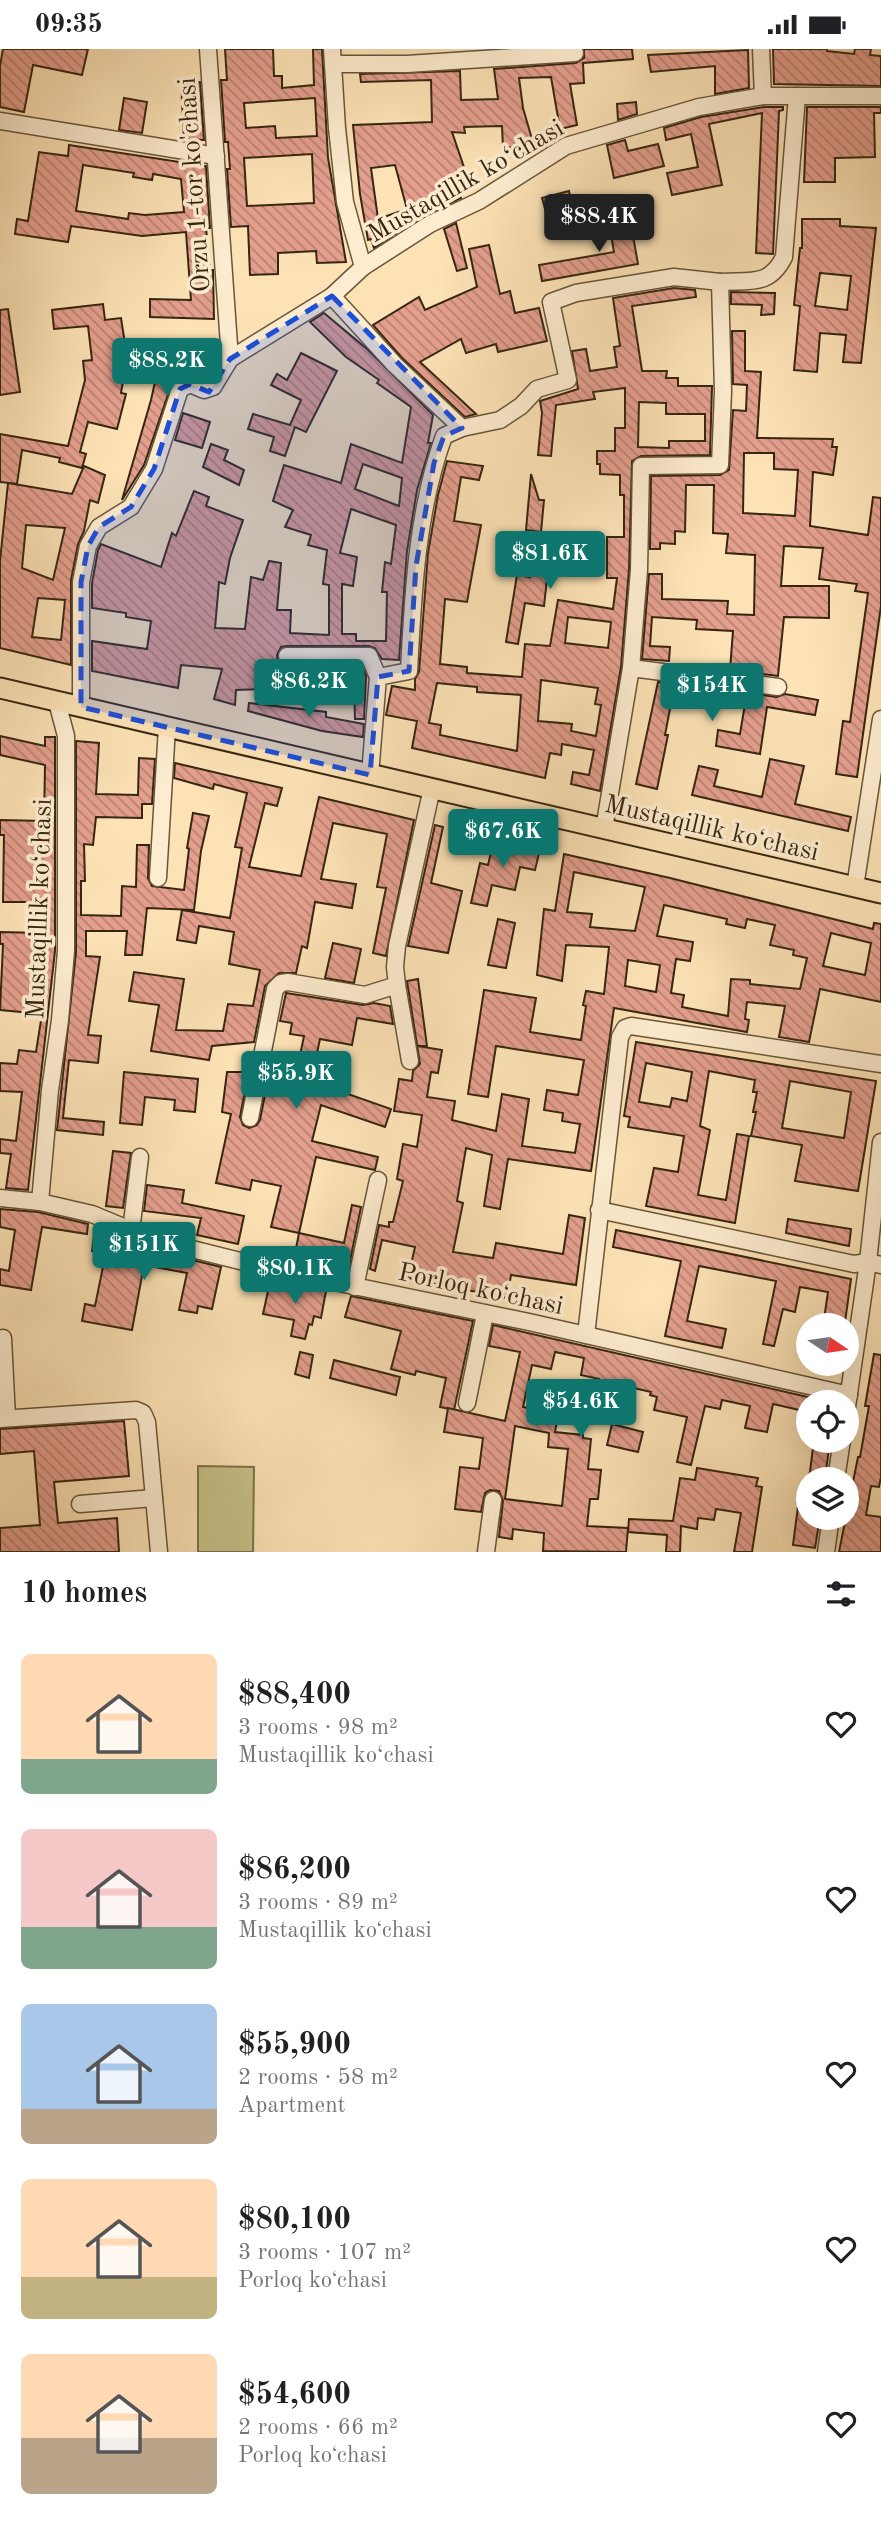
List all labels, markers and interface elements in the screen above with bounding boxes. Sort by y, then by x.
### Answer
text: 09:35 [35,12,103,38]
street label: Orzu 1-tor ko'chasi [175,77,215,293]
street label: Mustaqillik ko‘chasi [364,115,568,248]
pin: $88.4K [542,195,656,254]
text: $88.4K [560,205,638,228]
pin: $88.2K [110,339,224,398]
text: $88.2K [128,349,206,372]
pin: $81.6K [493,531,607,591]
text: $81.6K [511,542,589,565]
pin: $86.2K [252,659,366,719]
pin: $154K [663,663,761,723]
text: $86.2K [270,670,348,693]
text: $154K [676,674,748,697]
street label: Mustaqillik koʻchasi [602,792,821,866]
street label: Mustaqillik ko‘chasi [23,798,57,1020]
pin: $67.6K [446,809,560,869]
text: $67.6K [464,820,542,843]
pin: $55.9K [239,1051,353,1111]
text: $55.9K [257,1062,335,1085]
pin: $151K [95,1223,193,1282]
text: $151K [108,1233,180,1256]
pin: $80.1K [238,1247,352,1306]
text: $80.1K [256,1257,334,1280]
street label: Porloq koʻchasi [396,1260,566,1320]
north arrow [796,1313,859,1375]
map controls [796,1313,859,1530]
pin: $54.6K [524,1379,638,1439]
text: $54.6K [542,1390,620,1413]
button: locate [796,1390,859,1453]
button: layers [796,1467,859,1530]
icon: filters [822,1575,860,1613]
text: 10 homes [21,1579,147,1609]
text: $88,400 [238,1680,351,1710]
icon: home [77,1682,161,1766]
icon: heart [822,1705,860,1743]
text: 3 rooms · 98 m² [238,1716,398,1739]
text: Mustaqillik ko‘chasi [238,1744,434,1767]
text: $86,200 [238,1855,351,1885]
icon: home [77,1857,161,1941]
icon: heart [822,1880,860,1918]
text: 3 rooms · 89 m² [238,1891,398,1914]
text: Mustaqillik koʻchasi [238,1919,432,1942]
text: $55,900 [238,2030,351,2060]
icon: home [77,2032,161,2116]
icon: heart [822,2055,860,2093]
text: 2 rooms · 58 m² [238,2066,398,2089]
text: Apartment [238,2094,346,2117]
text: $80,100 [238,2205,351,2235]
icon: home [77,2207,161,2291]
icon: heart [822,2230,860,2268]
text: 3 rooms · 107 m² [238,2241,411,2264]
text: Porloq koʻchasi [238,2269,387,2292]
text: $54,600 [238,2380,351,2410]
icon: home [77,2382,161,2466]
icon: heart [822,2405,860,2443]
text: 2 rooms · 66 m² [238,2416,398,2439]
text: Porloq koʻchasi [238,2444,387,2467]

